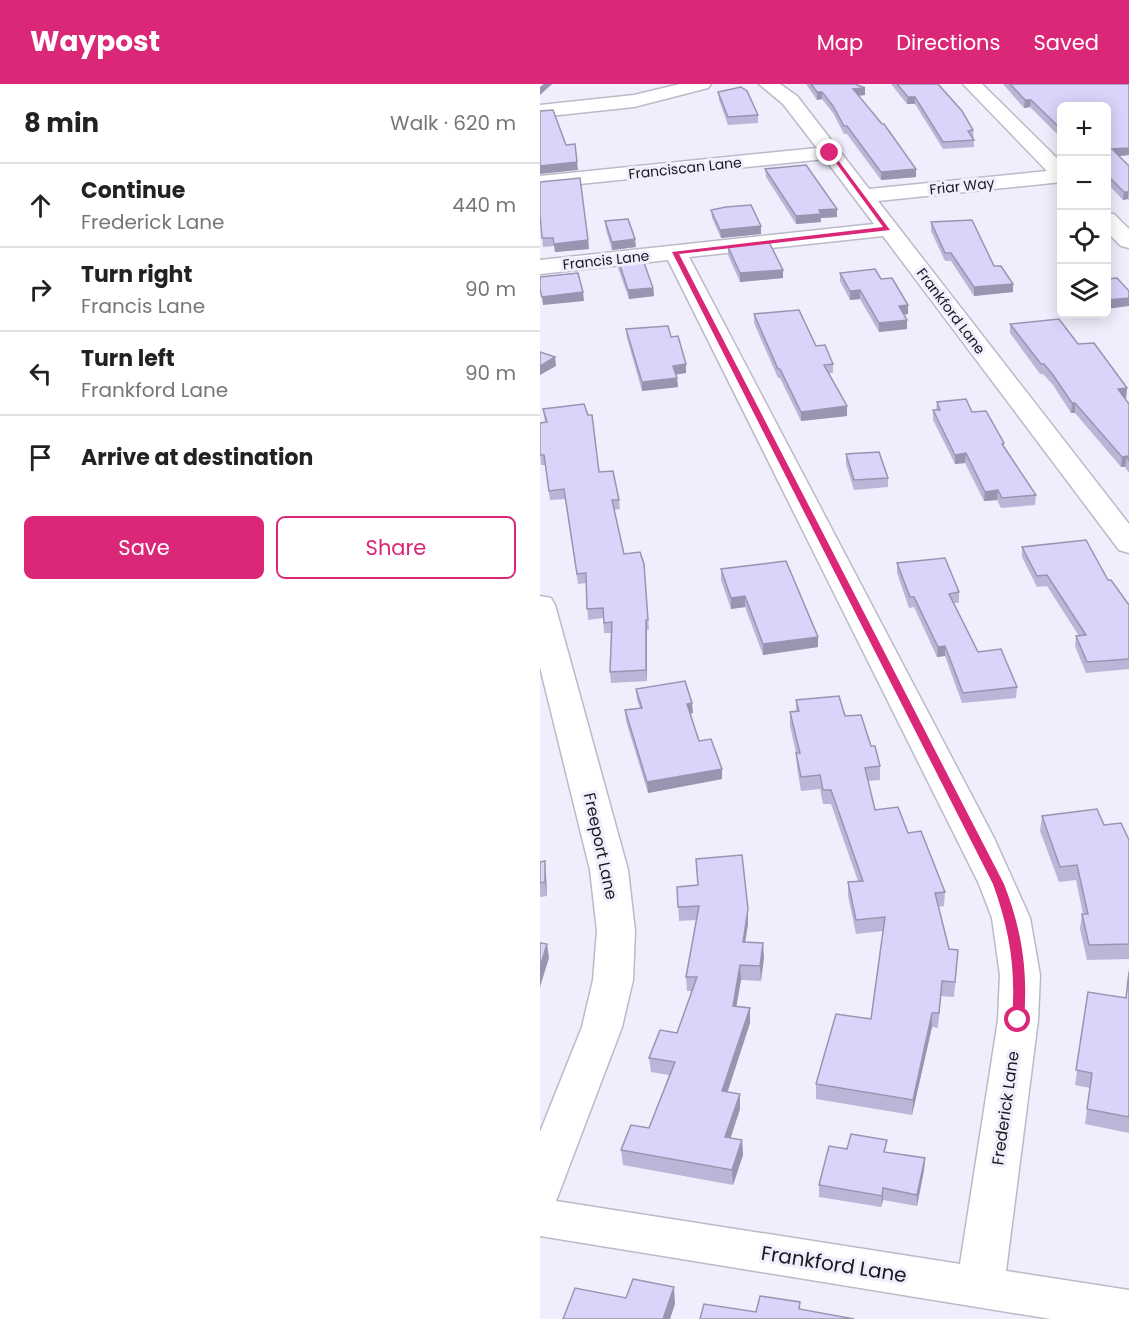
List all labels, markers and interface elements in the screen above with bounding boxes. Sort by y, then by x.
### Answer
text: Waypost [30,22,160,61]
text: Map [817,28,863,57]
text: Directions [896,28,1000,57]
text: Saved [1033,28,1099,57]
map controls [1057,102,1111,318]
button: + [1057,102,1111,156]
text: 8 min [24,105,99,141]
text: Walk · 620 m [390,109,516,137]
route end [816,139,842,165]
street label: Franciscan Lane [627,152,743,184]
button: − [1057,156,1111,210]
street label: Friar Way [929,173,996,199]
text: Continue [81,175,185,206]
icon: ahead [24,189,57,222]
text: 440 m [452,191,516,219]
text: Frederick Lane [81,208,224,236]
button: locate [1057,210,1111,264]
street label: Francis Lane [562,245,651,274]
text: Turn right [81,259,192,290]
street label: Frankford Lane [912,264,990,358]
button: layers [1057,264,1111,318]
icon: right [24,273,57,306]
text: 90 m [465,275,516,303]
text: Francis Lane [81,292,205,320]
text: Turn left [81,343,175,374]
icon: left [24,357,57,390]
text: 90 m [465,359,516,387]
text: Frankford Lane [81,376,228,404]
icon: arrive [24,441,57,474]
text: Arrive at destination [81,442,313,473]
button: Save [24,516,264,579]
button: Share [276,516,516,579]
street label: Freeport Lane [578,790,623,902]
route start [1004,1006,1030,1032]
street label: Frederick Lane [986,1050,1025,1166]
street label: Frankford Lane [759,1239,909,1289]

